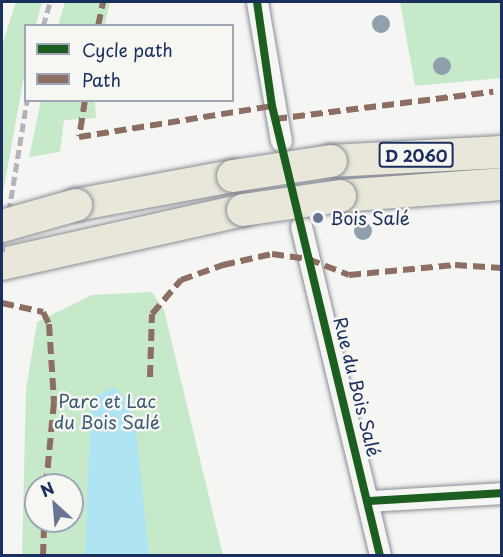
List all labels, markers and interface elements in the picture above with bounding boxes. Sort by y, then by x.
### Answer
legend [24,24,234,102]
text: Cycle path [82,36,173,63]
text: Path [82,66,121,93]
road number: D 2060 [378,142,454,168]
place label: Bois Salé [330,207,410,229]
marker: Bois Salé [311,211,325,225]
street label: Rue du Bois Salé [329,314,385,460]
park label: Parc et Lac du Bois Salé [54,391,160,434]
north arrow [24,473,84,533]
text: N [36,475,58,502]

